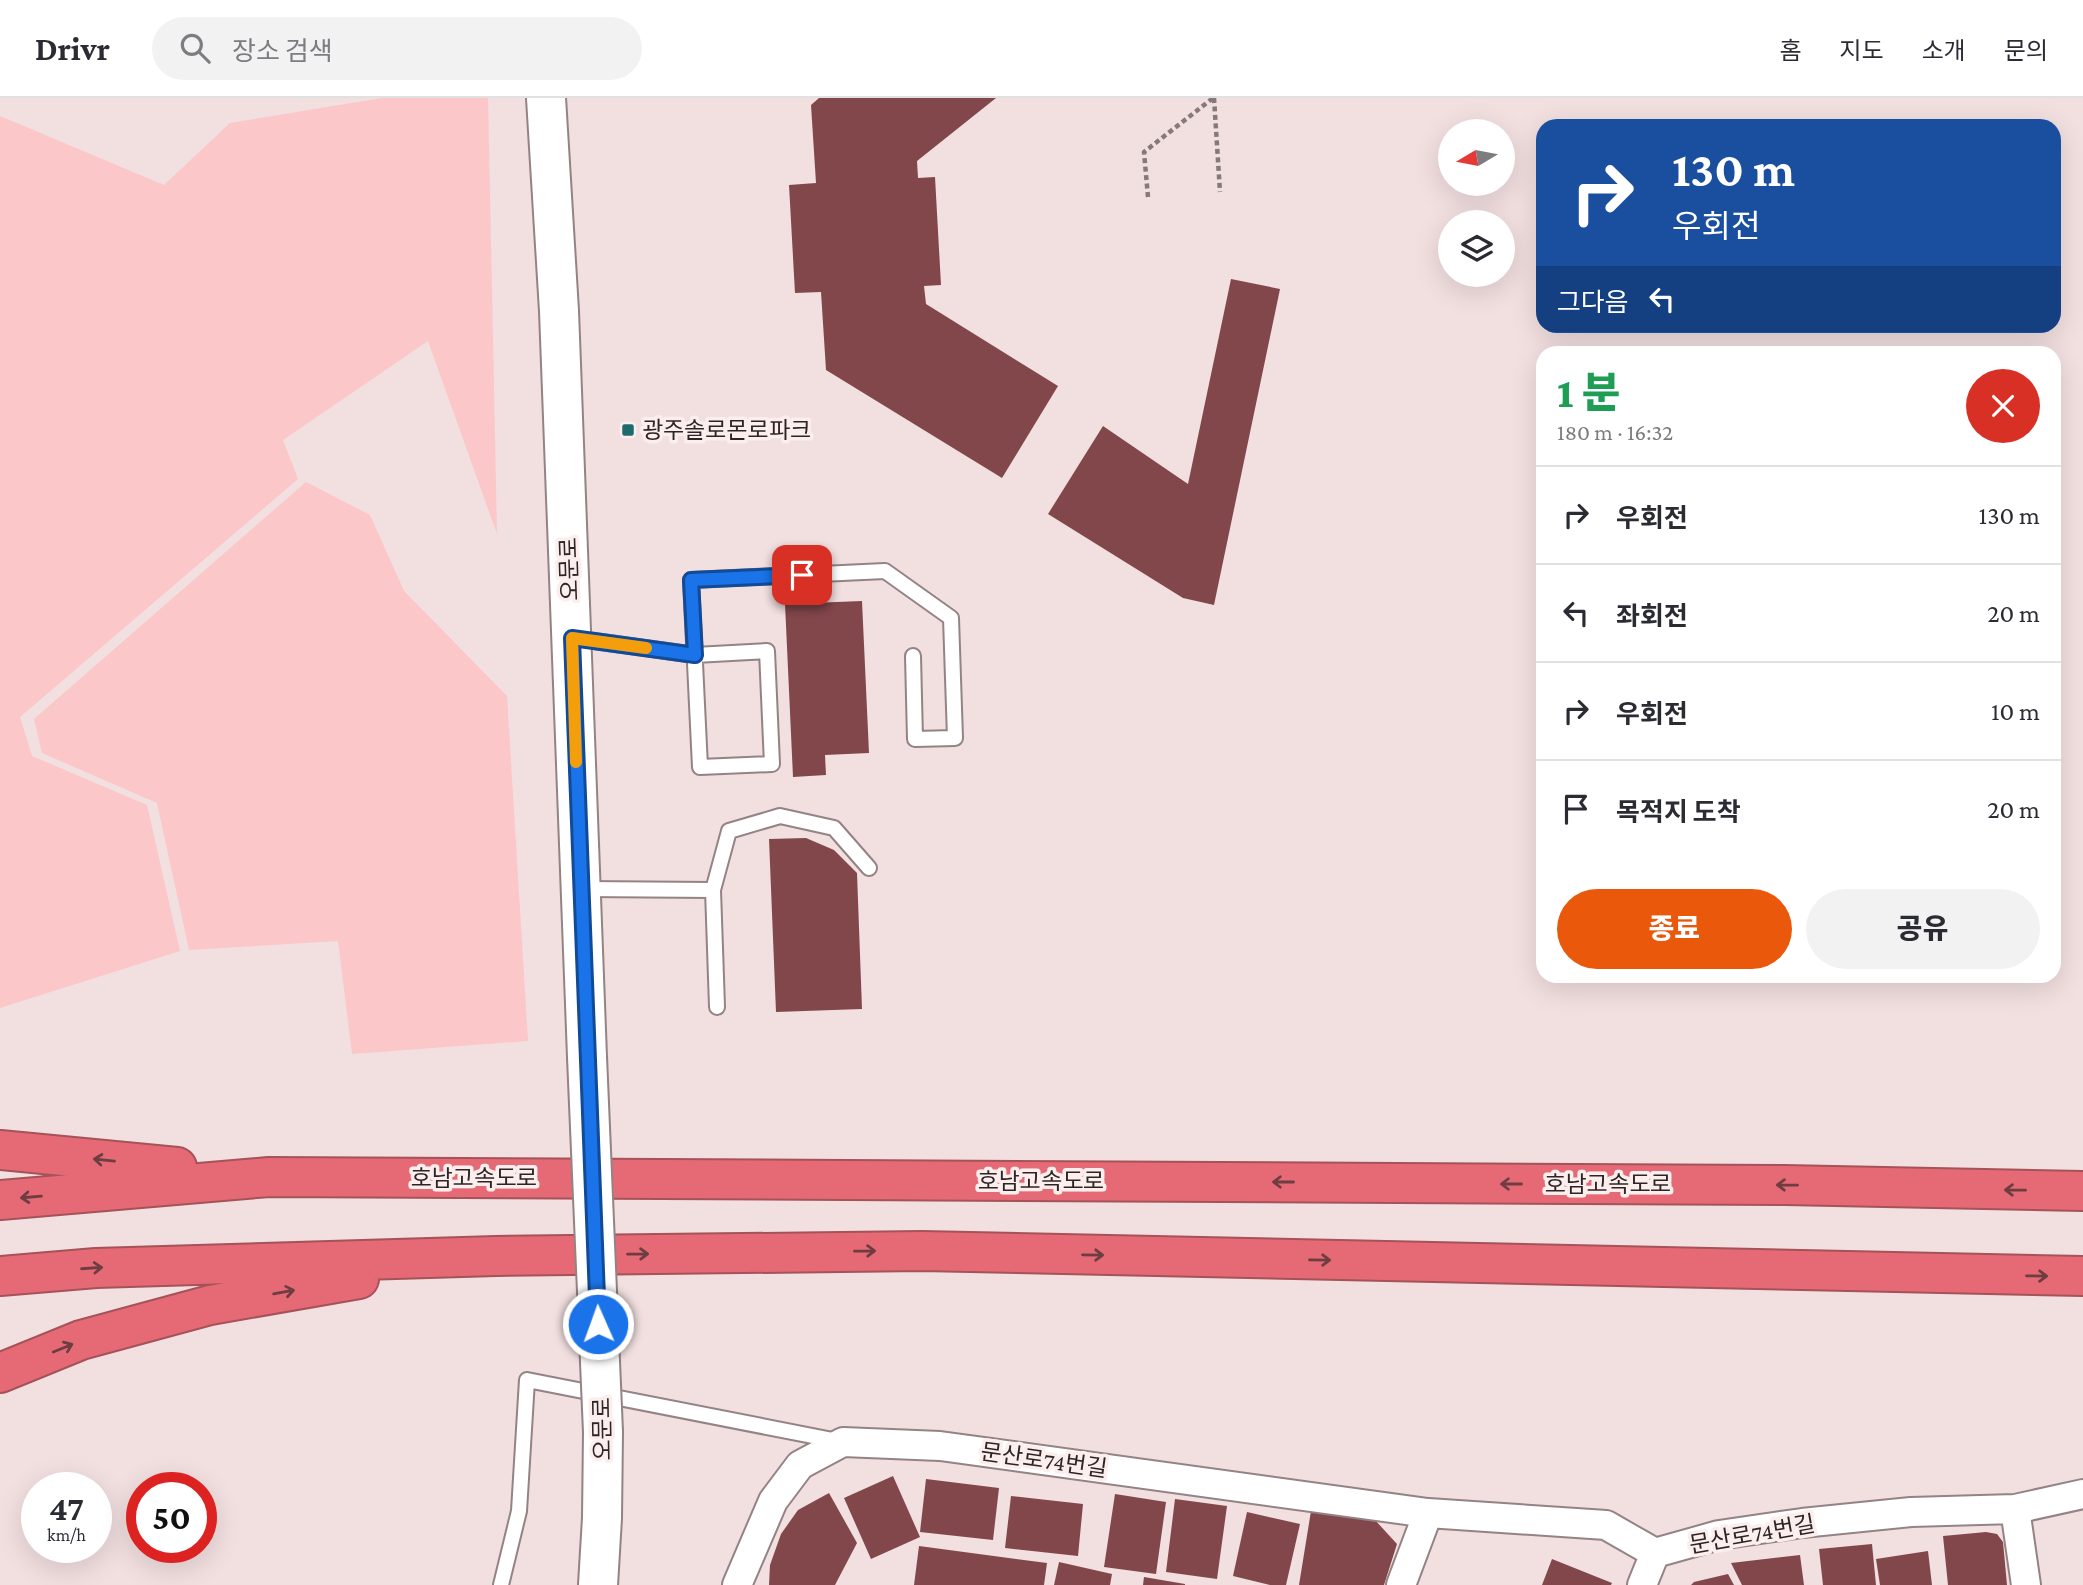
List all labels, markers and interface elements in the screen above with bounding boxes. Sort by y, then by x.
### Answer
search box [152,17,642,80]
icon: search [176,29,214,67]
text: Drivr [35,30,110,67]
text: 장소 검색 [232,37,333,66]
text: 홈 [1779,37,1801,64]
text: 지도 [1839,37,1884,64]
text: 소개 [1922,37,1966,64]
text: 문의 [2004,37,2048,64]
north arrow [1438,119,1516,196]
map controls [1438,119,1515,287]
text: 130 m [1672,142,1795,197]
icon: right [1557,147,1648,238]
text: 우회전 [1672,208,1760,244]
button: layers [1438,210,1515,287]
icon: left [1643,280,1681,318]
text: 그다음 [1557,288,1629,317]
text: 1 분 [1557,369,1620,416]
button: close [1966,369,2040,443]
place label: 광주솔로몬로파크 [642,417,811,443]
text: 180 m · 16:32 [1557,419,1673,445]
marker: 광주솔로몬로파크 [620,422,636,438]
icon: right [1557,496,1595,534]
text: 130 m [1979,501,2040,530]
text: 우회전 [1616,504,1688,533]
street label: 오문로 [555,537,583,601]
pin [772,545,832,605]
icon: arrive [783,556,821,594]
icon: left [1557,594,1595,632]
text: 20 m [1987,599,2040,628]
text: 좌회전 [1616,602,1688,631]
icon: right [1557,692,1595,730]
text: 10 m [1991,697,2040,726]
text: 우회전 [1616,700,1688,729]
icon: arrive [1557,790,1595,828]
text: 20 m [1987,795,2040,824]
text: 목적지 도착 [1616,798,1741,827]
button: 종료 [1557,889,1792,969]
button: 공유 [1806,889,2040,969]
one-way arrow [93,1153,116,1166]
street label: 호남고속도로 [411,1165,537,1191]
street label: 호남고속도로 [978,1168,1104,1194]
street label: 호남고속도로 [1545,1171,1671,1197]
one-way arrow [1272,1175,1295,1189]
one-way arrow [1500,1177,1523,1191]
one-way arrow [1776,1178,1799,1192]
one-way arrow [2004,1183,2027,1196]
one-way arrow [20,1191,42,1204]
one-way arrow [853,1244,876,1258]
one-way arrow [626,1247,649,1261]
one-way arrow [1081,1248,1104,1261]
one-way arrow [1308,1253,1331,1266]
one-way arrow [81,1262,104,1275]
one-way arrow [2025,1269,2048,1283]
one-way arrow [272,1285,295,1299]
position arrow [561,1287,635,1361]
one-way arrow [52,1340,74,1353]
street label: 오문로 [588,1397,616,1461]
street label: 문산로74번길 [979,1438,1109,1482]
speed limit sign: 50 [126,1472,217,1563]
text: 47 [49,1489,84,1528]
street label: 문산로74번길 [1687,1510,1817,1558]
text: km/h [47,1525,86,1545]

